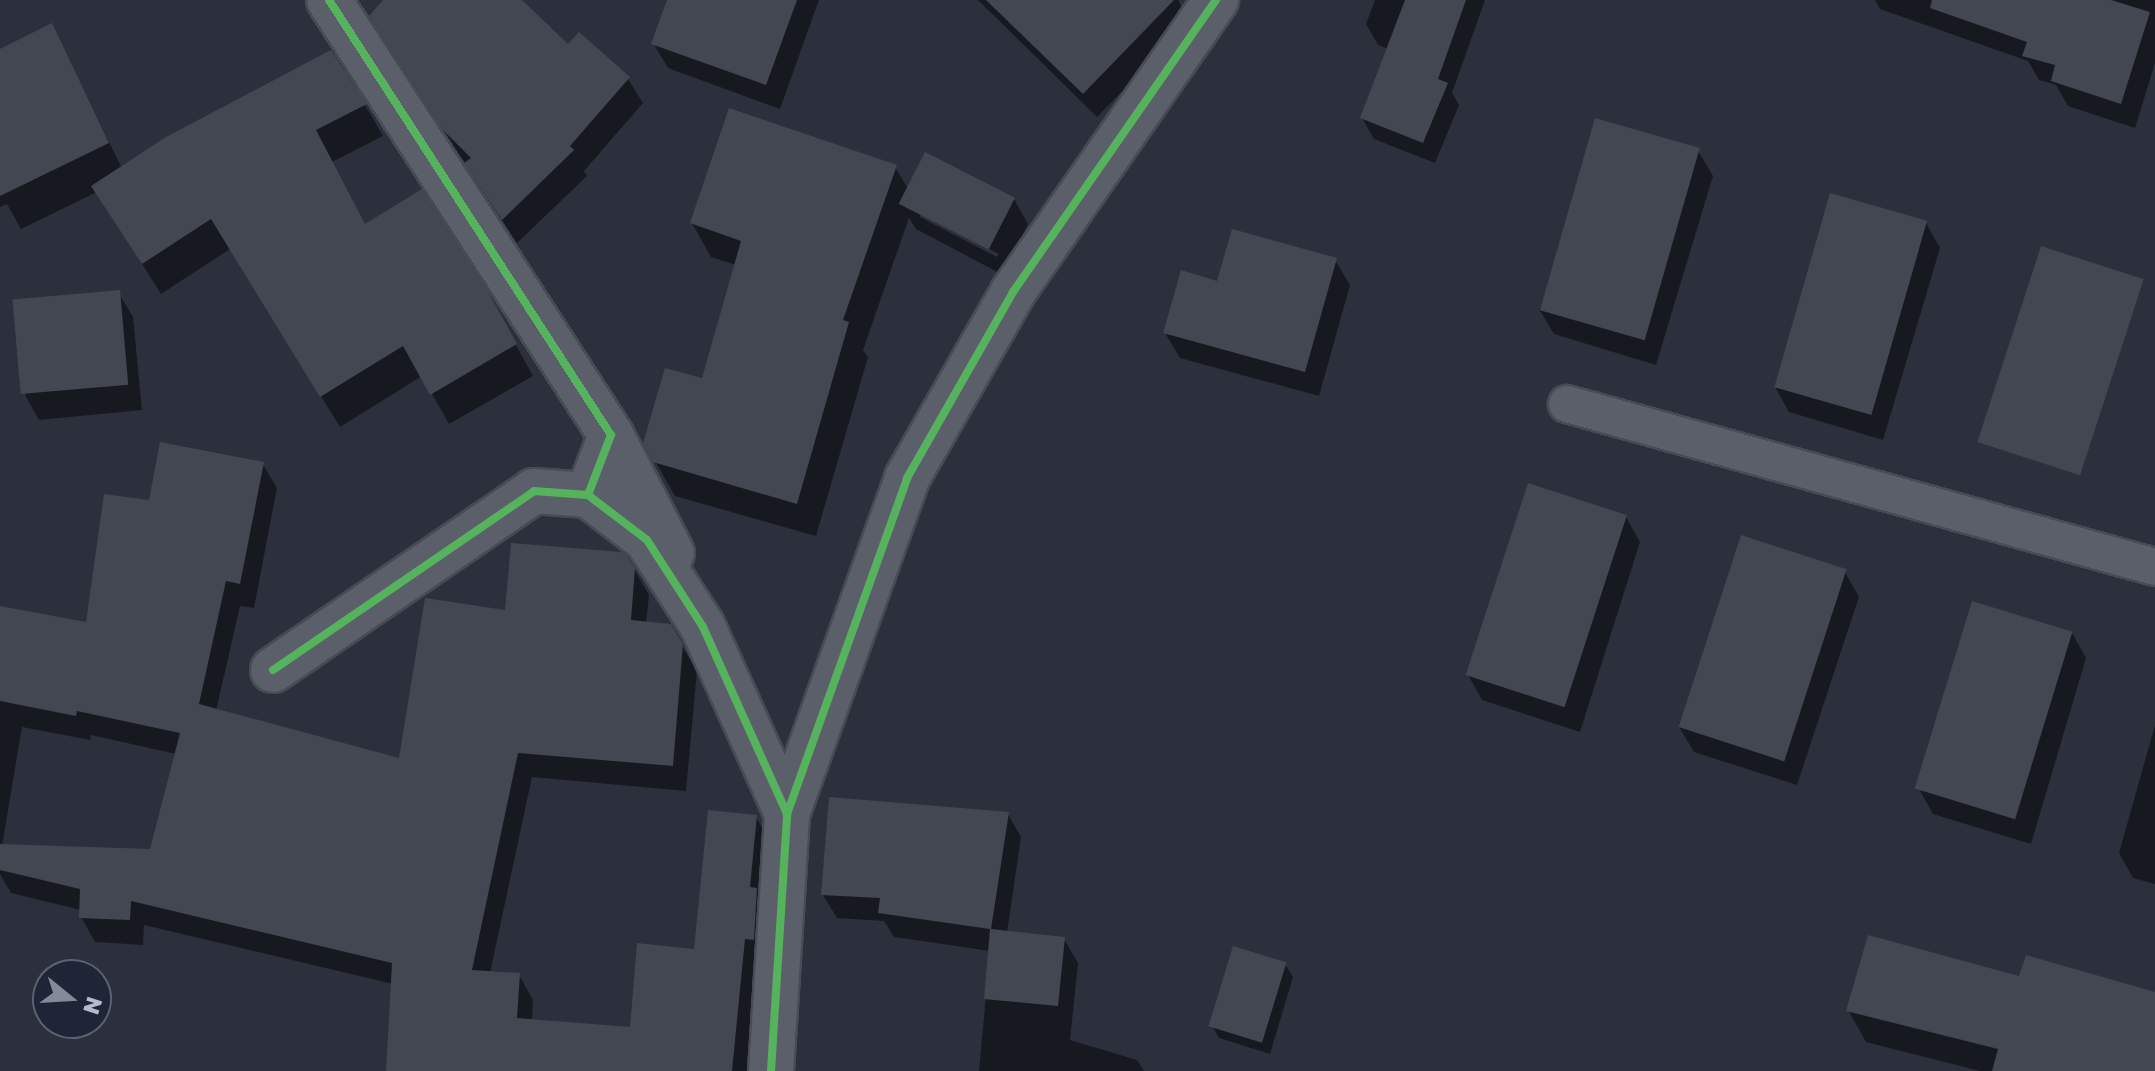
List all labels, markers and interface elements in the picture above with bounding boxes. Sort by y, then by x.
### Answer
north arrow [32,959,112,1039]
text: N [78,994,109,1018]

